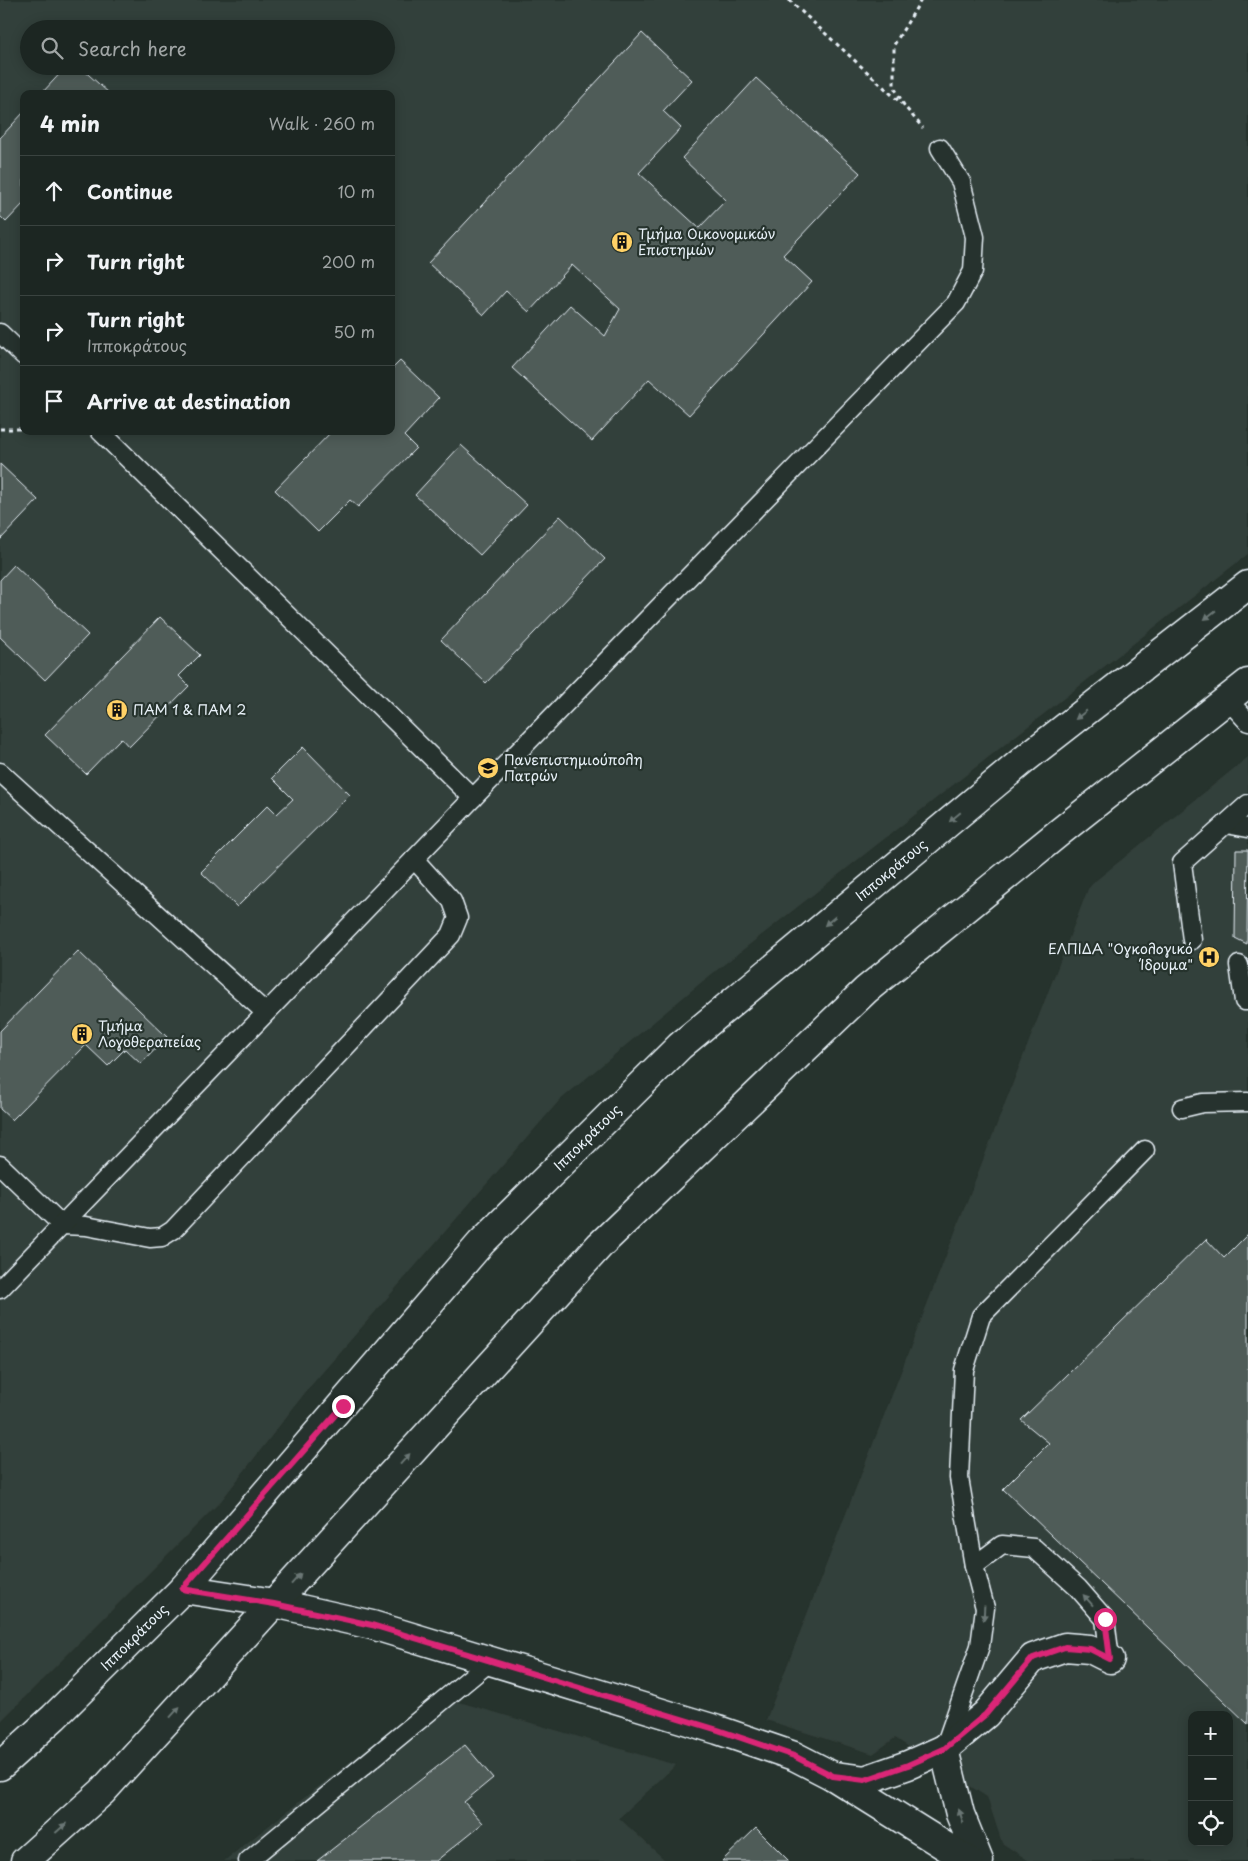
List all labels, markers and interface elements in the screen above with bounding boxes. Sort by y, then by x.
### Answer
search box [20,20,395,75]
icon: search [38,34,66,62]
text: Search here [78,34,187,62]
text: 4 min [40,107,100,139]
text: Walk · 260 m [269,111,375,135]
icon: ahead [40,177,68,205]
text: Continue [87,177,173,205]
text: 10 m [338,179,375,203]
place label: Τμήμα Οικονομικών Επιστημών [638,223,776,260]
building icon: Τμήμα Οικονομικών Επιστημών [610,230,634,254]
icon: right [40,247,68,275]
text: Turn right [87,247,185,275]
text: 200 m [322,249,375,273]
text: Turn right [87,305,185,333]
icon: right [40,317,68,345]
text: 50 m [334,319,375,343]
text: Ιπποκράτους [87,333,187,357]
icon: arrive [40,387,68,415]
text: Arrive at destination [87,387,291,415]
one-way arrow [1203,609,1216,620]
building icon: ΠΑΜ 1 & ΠΑΜ 2 [105,698,129,722]
place label: ΠΑΜ 1 & ΠΑΜ 2 [133,699,247,720]
one-way arrow [1075,709,1088,720]
place label: Πανεπιστημιούπολη Πατρών [504,749,643,786]
school or university icon: Πανεπιστημιούπολη Πατρών [476,756,500,780]
one-way arrow [949,811,961,822]
street label: Ιπποκράτους [850,834,931,906]
one-way arrow [825,915,837,927]
place label: ΕΛΠΙΔΑ "Ογκολογικό Ίδρυμα" [1048,938,1193,975]
hospital icon: ΕΛΠΙΔΑ "Ογκολογικό Ίδρυμα" [1197,945,1221,969]
place label: Τμήμα Λογοθεραπείας [98,1015,201,1052]
building icon: Τμήμα Λογοθεραπείας [70,1022,94,1046]
street label: Ιπποκράτους [549,1099,626,1176]
route end [332,1395,355,1418]
one-way arrow [399,1453,411,1465]
one-way arrow [290,1574,302,1586]
one-way arrow [1083,1593,1094,1606]
street label: Ιπποκράτους [95,1599,172,1675]
one-way arrow [979,1605,987,1621]
route start [1094,1608,1117,1631]
one-way arrow [169,1707,181,1719]
map controls [1188,1711,1233,1846]
button: + [1188,1711,1233,1756]
button: − [1188,1756,1233,1801]
button: locate [1188,1801,1233,1846]
one-way arrow [957,1808,965,1823]
one-way arrow [55,1823,68,1834]

